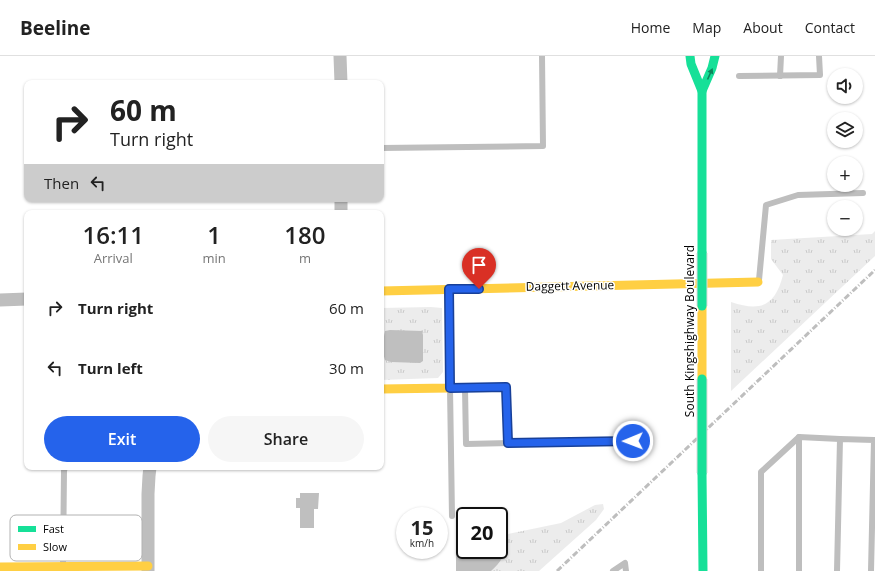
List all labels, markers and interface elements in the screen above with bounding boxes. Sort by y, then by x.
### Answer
text: Beeline [20,15,91,41]
text: Home [631,18,670,37]
text: Map [692,18,721,37]
text: About [743,18,783,37]
text: Contact [805,18,855,37]
one-way arrow [706,68,713,80]
map controls [827,68,863,236]
button: sound [827,68,863,104]
text: 60 m [110,91,177,129]
icon: right [44,96,96,148]
button: layers [827,112,863,148]
text: Turn right [110,127,193,151]
button: + [827,156,863,192]
icon: left [87,172,109,194]
text: Then [44,173,79,193]
button: − [827,200,863,236]
text: 16:11 [83,218,144,251]
text: 1 [207,218,221,251]
text: 180 [284,218,325,251]
street label: South Kingshighway Boulevard [681,245,698,417]
pin [462,248,496,289]
text: Arrival [94,249,133,267]
text: min [203,249,226,267]
text: m [299,249,311,267]
icon: arrive [468,254,490,276]
street label: Daggett Avenue [526,276,615,295]
icon: right [44,297,66,319]
text: Turn right [78,298,153,318]
text: 60 m [329,298,364,318]
icon: left [44,357,66,379]
text: Turn left [78,358,143,378]
text: 30 m [329,358,364,378]
button: Exit [44,416,200,462]
button: Share [208,416,364,462]
position arrow [612,420,654,462]
speed limit sign: 20 [456,507,508,559]
text: 15 [411,514,433,541]
legend [10,515,142,561]
text: Fast [43,521,64,536]
text: km/h [410,536,434,550]
text: Slow [43,539,67,554]

